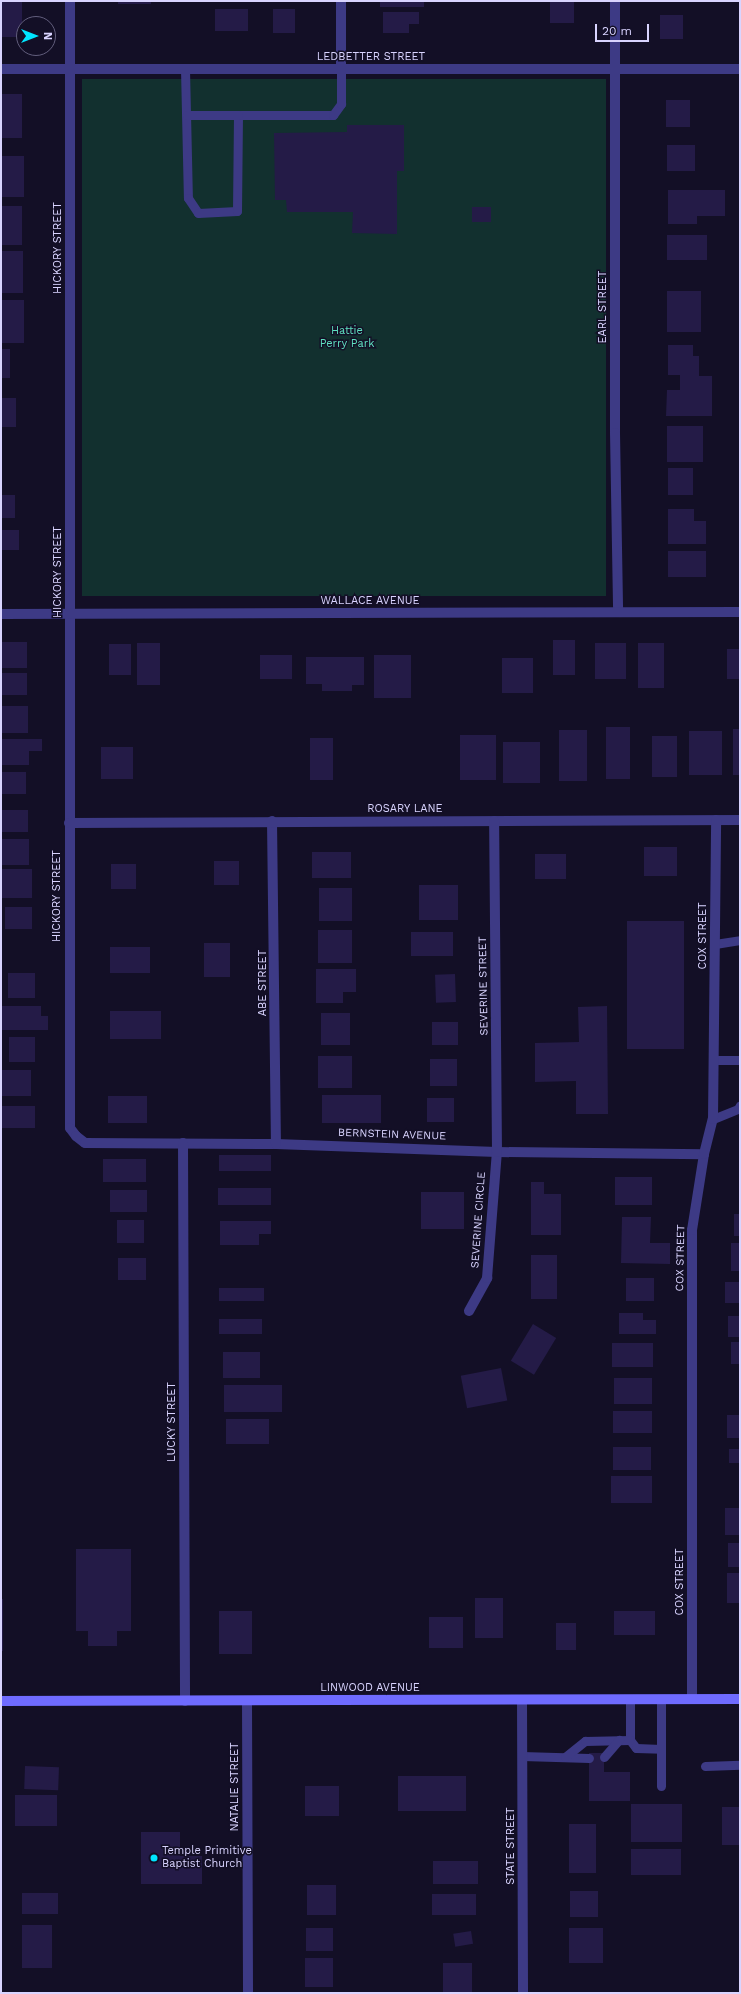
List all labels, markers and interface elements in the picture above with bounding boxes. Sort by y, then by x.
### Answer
north arrow [16,16,56,56]
scale bar [597,16,651,42]
text: 20 m [602,24,632,38]
text: N [41,32,54,40]
street label: LEDBETTER STREET [317,50,425,64]
street label: HICKORY STREET [51,202,65,294]
street label: EARL STREET [596,270,610,344]
park label: Hattie Perry Park [319,325,375,351]
street label: HICKORY STREET [51,526,65,618]
street label: WALLACE AVENUE [320,594,420,608]
street label: ROSARY LANE [367,802,443,816]
street label: HICKORY STREET [50,850,64,942]
street label: COX STREET [696,902,710,970]
street label: SEVERINE STREET [477,936,491,1036]
street label: ABE STREET [256,950,270,1016]
street label: BERNSTEIN AVENUE [337,1127,447,1143]
street label: SEVERINE CIRCLE [469,1171,489,1269]
street label: COX STREET [674,1224,688,1292]
street label: LUCKY STREET [165,1382,179,1462]
street label: COX STREET [673,1548,687,1616]
street label: LINWOOD AVENUE [320,1681,420,1695]
street label: NATALIE STREET [228,1742,242,1832]
street label: STATE STREET [504,1807,518,1885]
place label: Temple Primitive Baptist Church [162,1845,252,1871]
marker: Temple Primitive Baptist Church [149,1853,159,1863]

